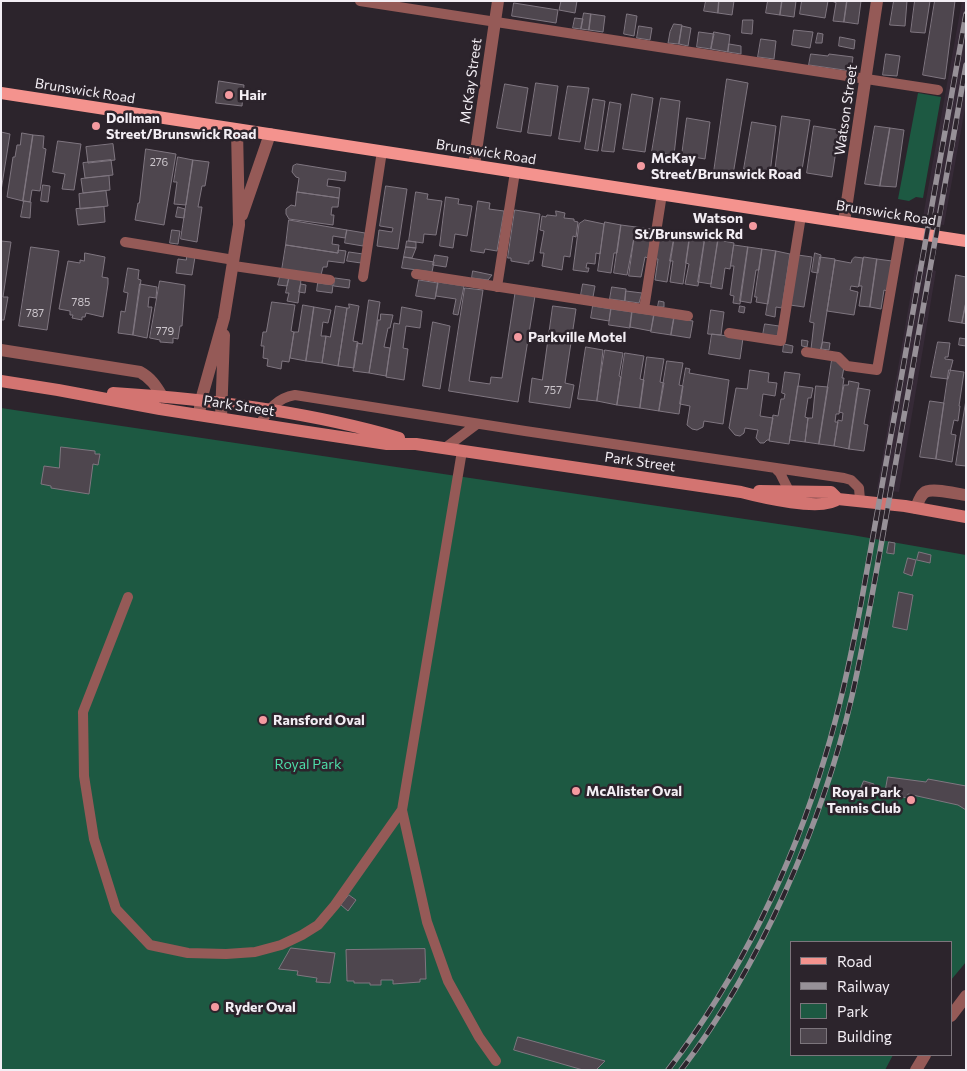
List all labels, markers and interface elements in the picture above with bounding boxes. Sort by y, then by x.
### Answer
street label: McKay Street [457,37,485,125]
street label: Watson Street [831,63,861,157]
street label: Brunswick Road [34,75,136,107]
place label: Hair [239,87,267,103]
marker: Hair [223,89,235,101]
place label: Dollman Street/Brunswick Road [106,110,256,142]
marker: Dollman Street/Brunswick Road [90,120,102,132]
street label: Brunswick Road [435,136,537,168]
place label: McKay Street/Brunswick Road [651,150,801,182]
house number: 276 [150,155,168,169]
marker: McKay Street/Brunswick Road [635,160,647,172]
street label: Brunswick Road [835,197,937,229]
place label: Watson St/Brunswick Rd [635,210,743,242]
marker: Watson St/Brunswick Rd [747,220,759,232]
house number: 785 [72,295,90,309]
house number: 787 [26,306,44,320]
house number: 779 [156,324,174,338]
place label: Parkville Motel [528,329,626,345]
marker: Parkville Motel [512,331,524,343]
house number: 757 [544,383,562,397]
street label: Park Street [202,392,276,420]
street label: Park Street [603,449,677,475]
place label: Ransford Oval [273,712,365,728]
marker: Ransford Oval [257,714,269,726]
park label: Royal Park [275,756,341,772]
place label: McAlister Oval [586,783,682,799]
place label: Royal Park Tennis Club [827,784,901,816]
marker: McAlister Oval [570,785,582,797]
marker: Royal Park Tennis Club [905,794,917,806]
legend [790,941,952,1056]
text: Road [837,952,872,970]
text: Railway [837,977,890,995]
place label: Ryder Oval [225,999,296,1015]
marker: Ryder Oval [209,1001,221,1013]
text: Park [837,1002,868,1020]
text: Building [837,1027,892,1045]

